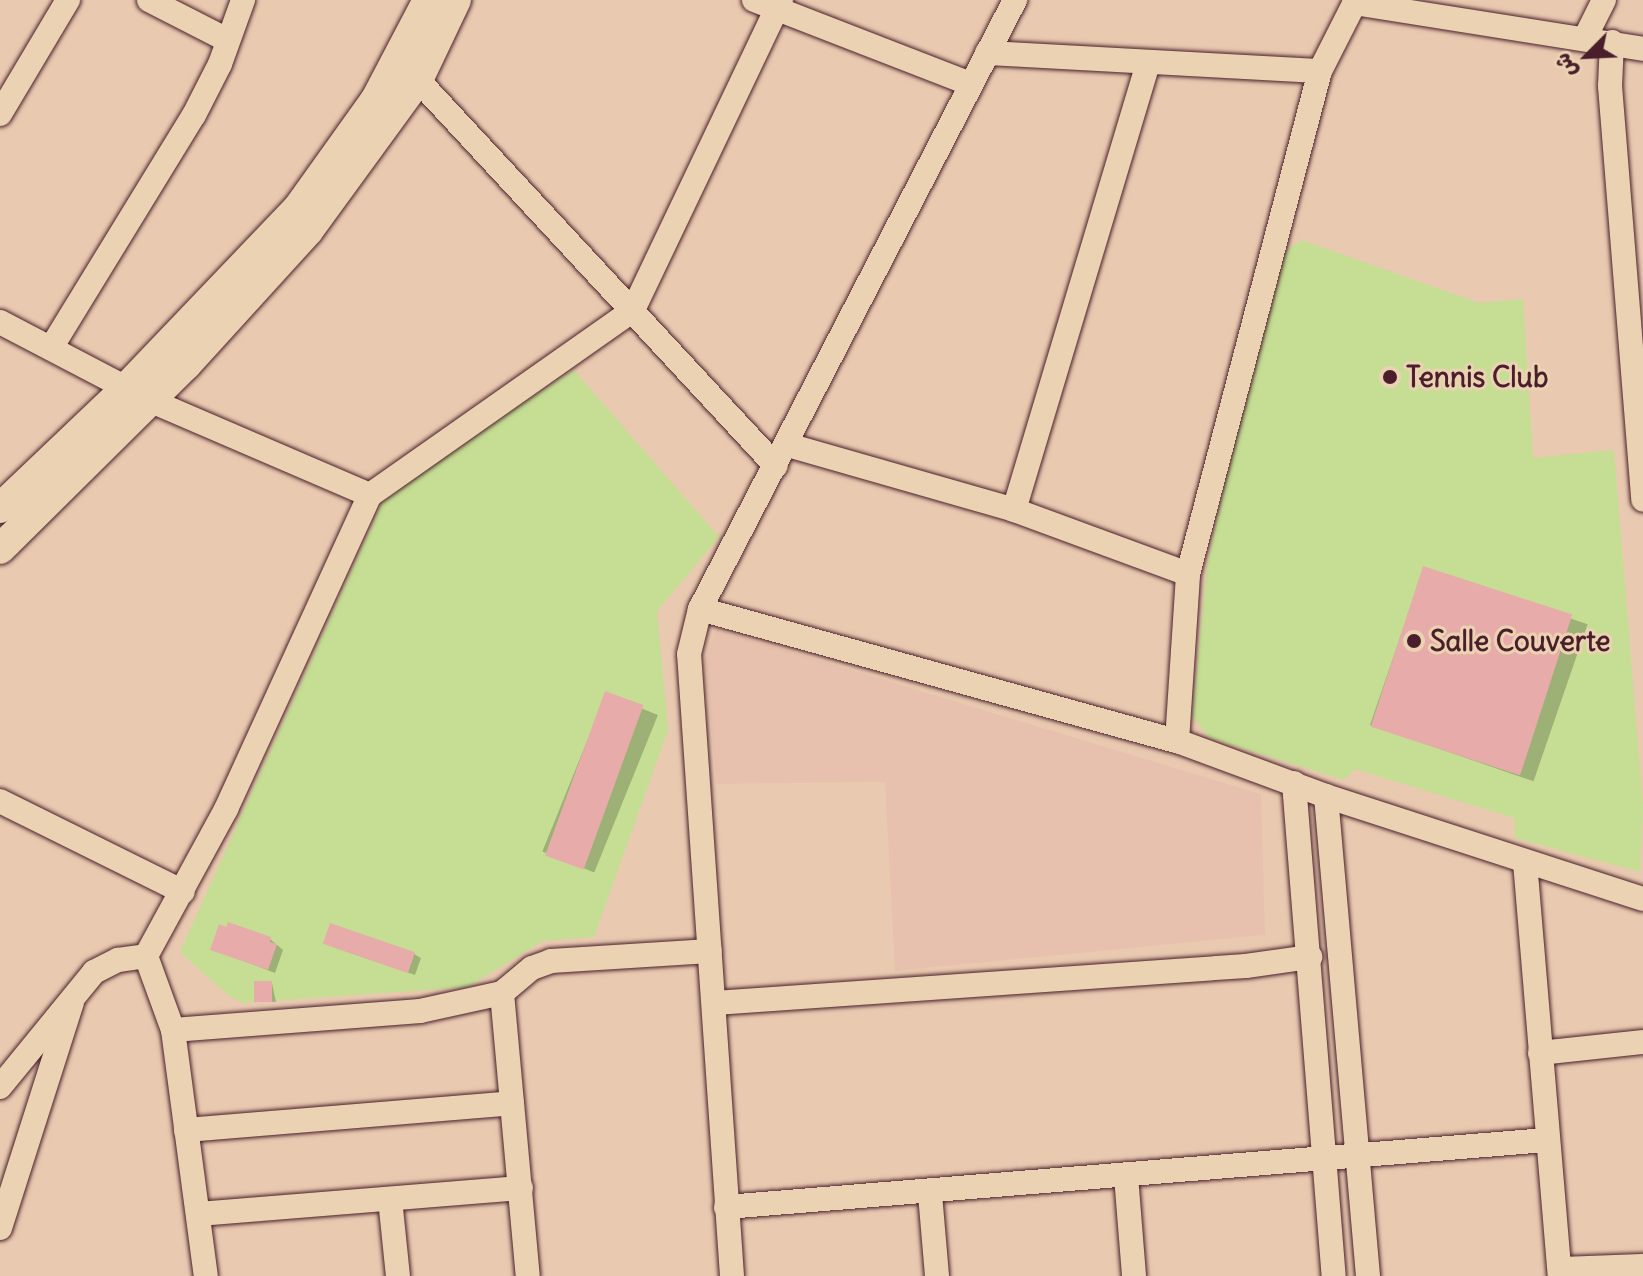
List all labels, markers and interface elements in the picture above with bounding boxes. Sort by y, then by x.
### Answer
north arrow [1547,16,1627,96]
text: ش [1547,49,1583,83]
place label: Tennis Club [1406,360,1548,394]
marker: Tennis Club [1381,368,1399,386]
place label: Salle Couverte [1430,624,1610,658]
marker: Salle Couverte [1405,632,1423,650]

